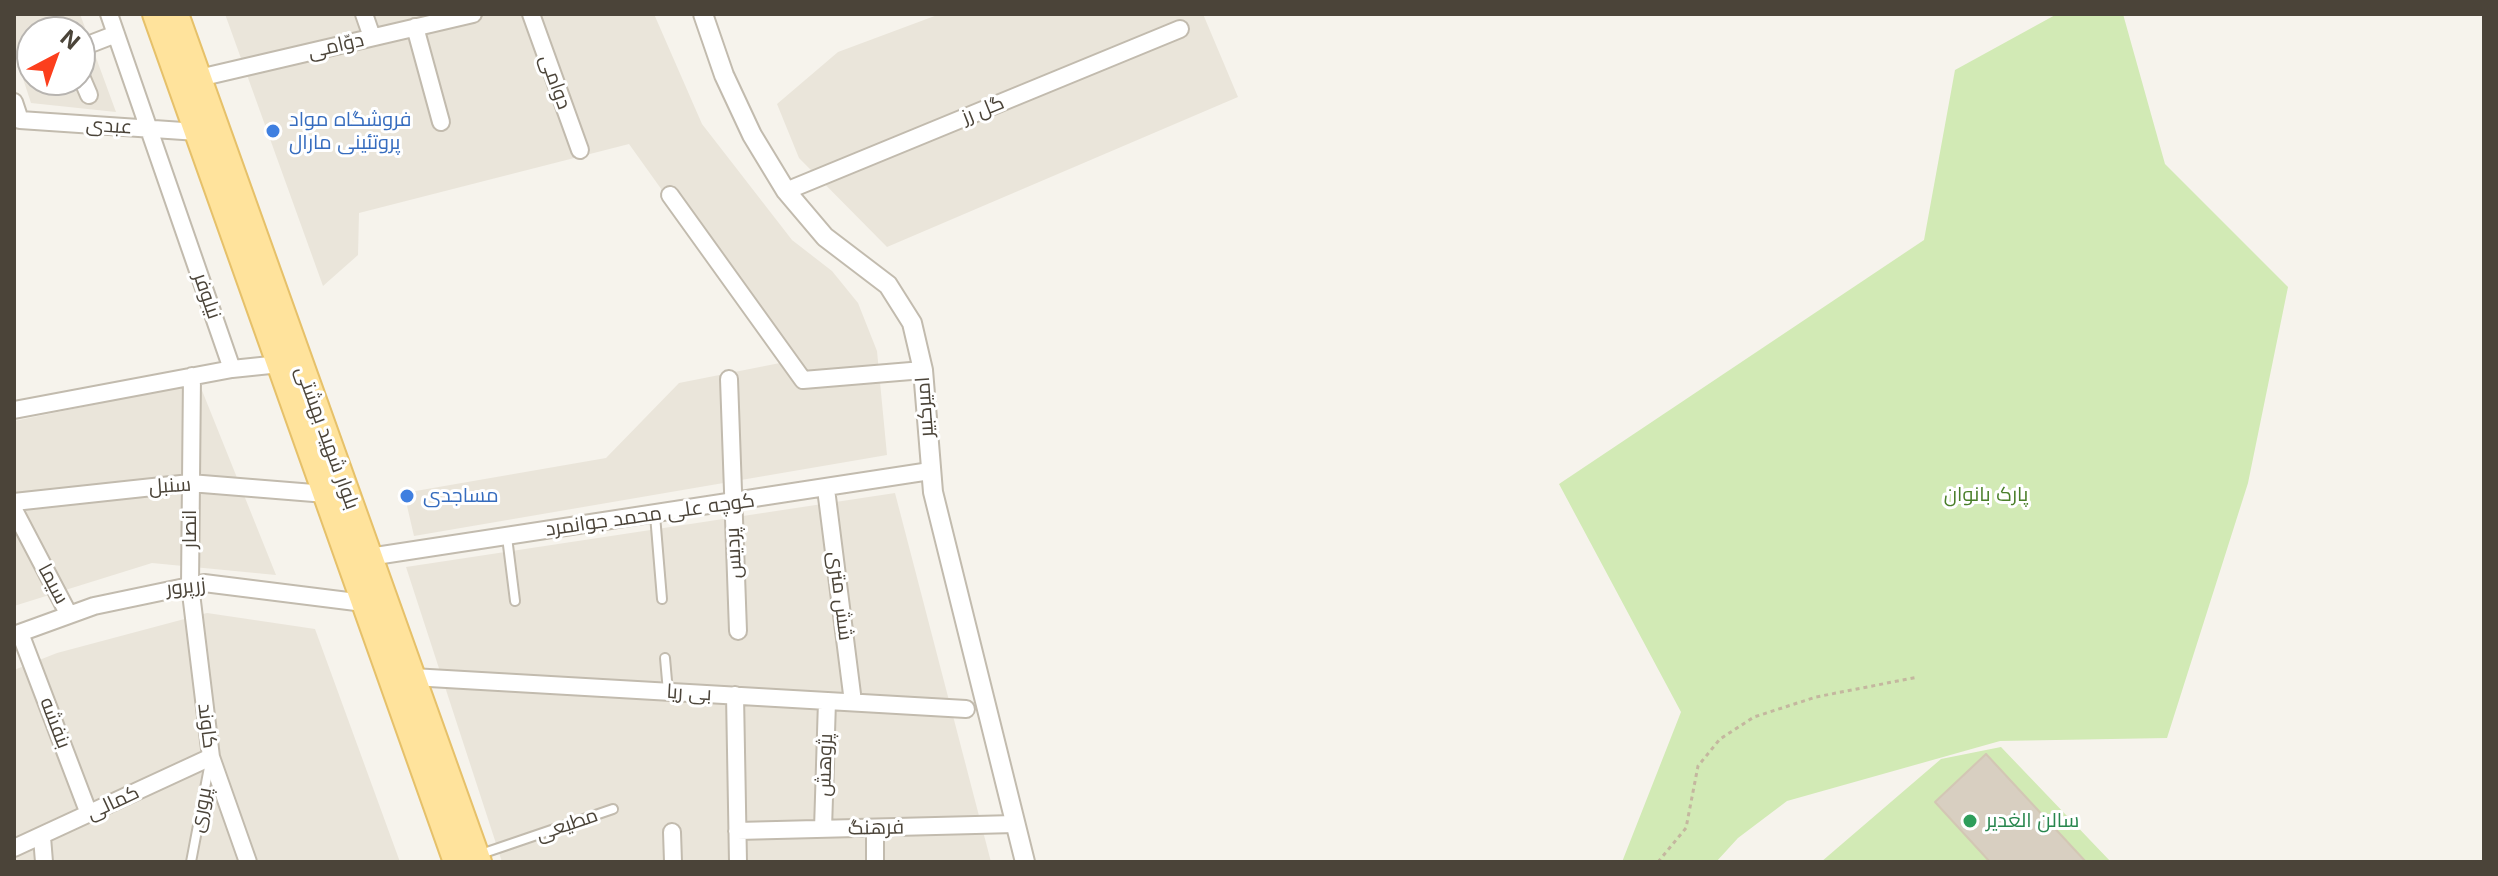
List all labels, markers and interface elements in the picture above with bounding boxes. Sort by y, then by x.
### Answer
north arrow [16,16,96,96]
text: N [56,24,85,55]
street label: دوّامی [306,28,366,64]
street label: دوامی [534,51,576,113]
street label: گل رز [958,91,1008,129]
place label: فروشگاه مواد پروتئینی مارال [289,108,411,155]
street label: عبدی [85,112,133,140]
marker: فروشگاه مواد پروتئینی مارال [264,122,282,140]
street label: نیلوفر [188,270,226,322]
street label: بلوار شهید بهشتی [290,363,364,513]
street label: امیرکبیر [911,376,939,438]
street label: سنبل [148,473,192,499]
park label: پارک بانوان [1944,483,2028,507]
place label: مساجدی [423,484,499,508]
marker: مساجدی [398,487,416,505]
street label: کوچه علی محمد جوانمرد [544,488,756,542]
street label: انصار [178,510,202,548]
street label: پردیس [721,527,747,579]
street label: شش متری [823,550,857,642]
street label: سیما [33,560,73,608]
street label: زرپرور [165,573,207,601]
street label: بی ریا [666,680,712,706]
street label: بنفشه [34,694,76,752]
street label: کاوند [192,702,222,750]
street label: پژوهش [812,733,838,797]
street label: کمالی [83,780,143,826]
street label: پروری [185,785,217,835]
street label: مطیعی [533,803,601,847]
place label: سالن الغدیر [1986,809,2079,833]
marker: سالن الغدیر [1961,812,1979,830]
street label: فرهنگ [848,816,904,840]

